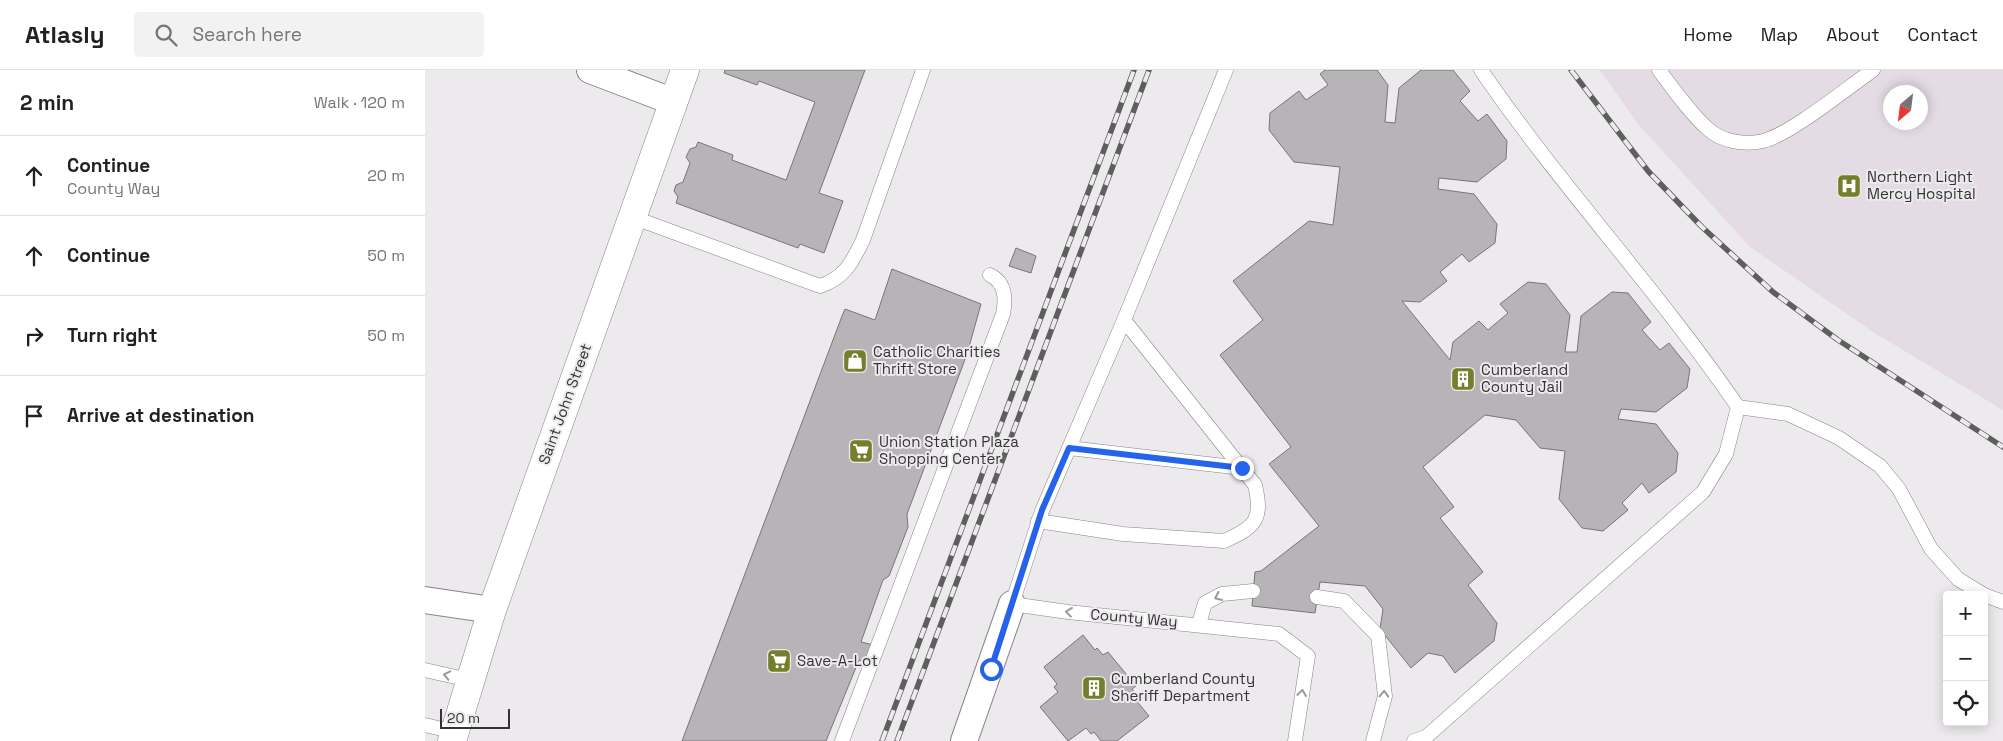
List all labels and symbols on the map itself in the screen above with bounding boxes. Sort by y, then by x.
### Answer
north arrow [1883,85,1928,130]
place label: Northern Light Mercy Hospital [1867,167,1976,203]
hospital icon: Northern Light Mercy Hospital [1836,173,1862,199]
street label: Saint John Street [534,341,595,467]
place label: Catholic Charities Thrift Store [873,342,1001,378]
shop icon: Catholic Charities Thrift Store [842,348,868,374]
place label: Cumberland County Jail [1481,360,1568,396]
building icon: Cumberland County Jail [1450,366,1476,392]
place label: Union Station Plaza Shopping Center [879,432,1019,468]
supermarket icon: Union Station Plaza Shopping Center [848,438,874,464]
route end [1231,457,1254,480]
one-way arrow [1214,591,1223,601]
street label: County Way [1090,604,1178,631]
one-way arrow [1064,607,1072,618]
supermarket icon: Save-A-Lot [766,648,792,674]
place label: Save-A-Lot [797,651,878,670]
route start [980,658,1003,681]
place label: Cumberland County Sheriff Department [1111,669,1255,705]
one-way arrow [443,670,452,681]
building icon: Cumberland County Sheriff Department [1081,675,1107,701]
one-way arrow [1297,688,1307,697]
one-way arrow [1379,689,1389,697]
scale bar [440,706,510,729]

